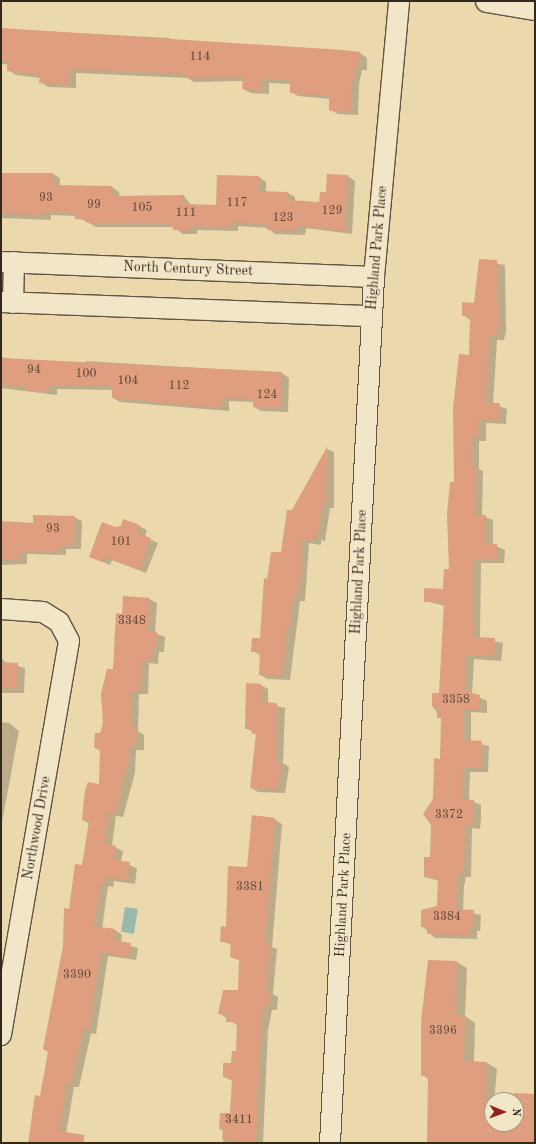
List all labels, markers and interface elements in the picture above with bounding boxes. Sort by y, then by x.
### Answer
house number: 114 [190,51,210,65]
street label: Highland Park Place [363,185,391,311]
house number: 93 [39,192,53,206]
house number: 117 [227,197,247,211]
house number: 99 [87,199,101,213]
house number: 105 [132,202,152,216]
house number: 129 [322,205,342,219]
house number: 111 [176,207,196,221]
house number: 123 [273,212,293,226]
street label: North Century Street [123,258,253,280]
house number: 94 [27,364,41,378]
house number: 100 [76,368,96,382]
house number: 104 [118,375,138,389]
house number: 112 [169,380,189,394]
house number: 124 [257,389,277,403]
street label: Highland Park Place [347,509,371,635]
house number: 93 [46,523,60,537]
house number: 101 [111,536,131,550]
house number: 3348 [118,615,146,629]
house number: 3358 [442,694,470,708]
street label: Northwood Drive [20,775,54,881]
house number: 3372 [435,809,463,823]
street label: Highland Park Place [331,832,355,958]
house number: 3381 [236,881,264,895]
house number: 3384 [433,911,461,925]
house number: 3390 [63,969,91,983]
house number: 3396 [429,1025,457,1039]
north arrow [484,1092,524,1132]
text: N [510,1108,521,1116]
house number: 3411 [225,1114,253,1128]

